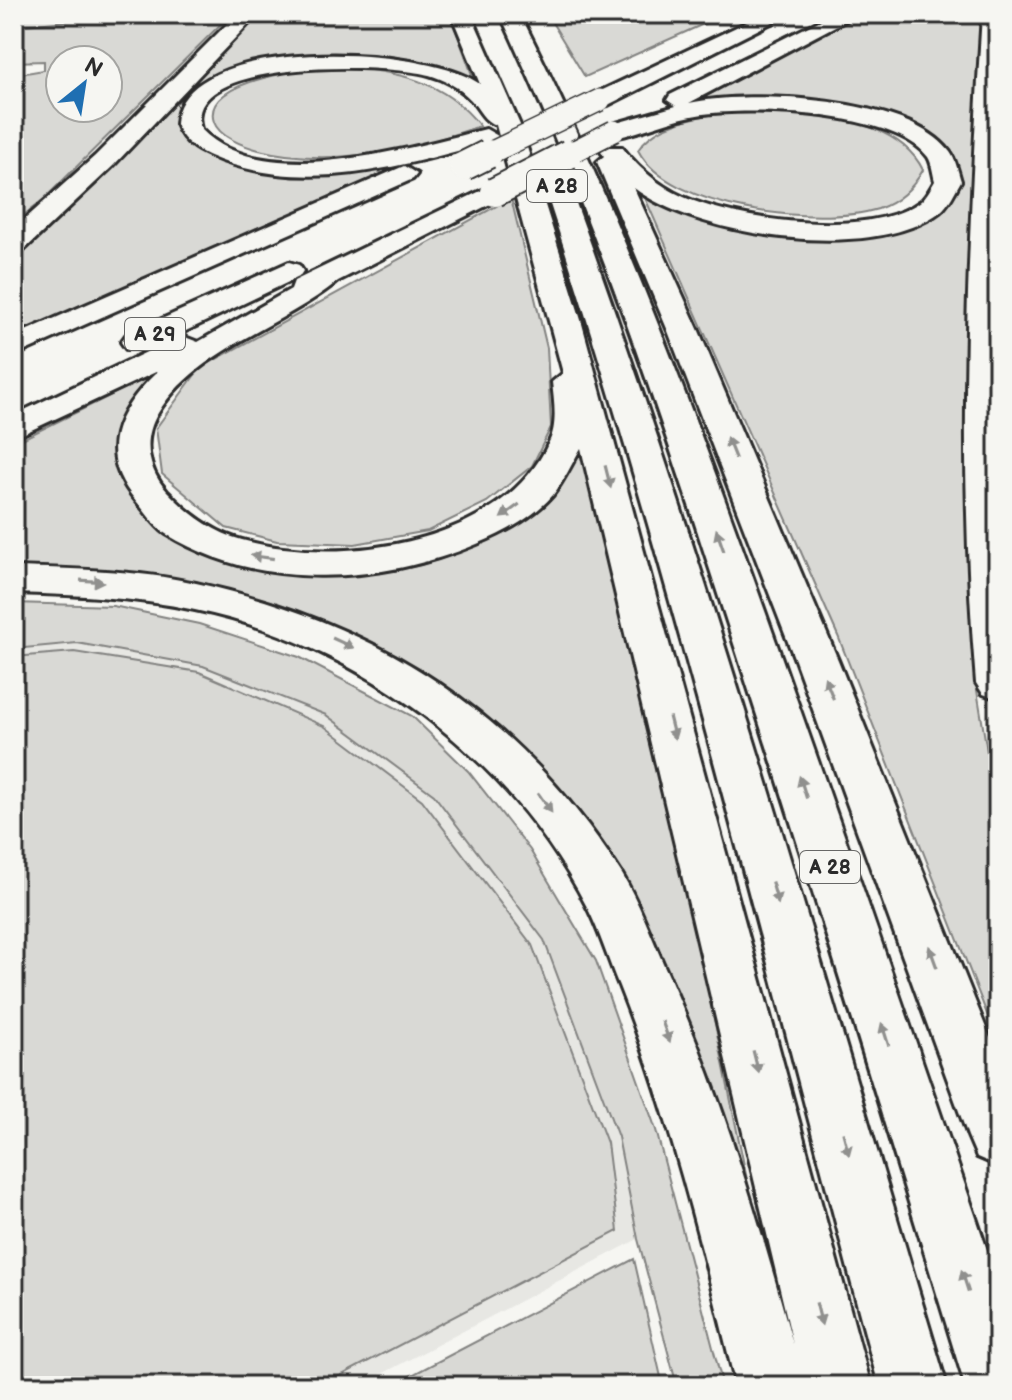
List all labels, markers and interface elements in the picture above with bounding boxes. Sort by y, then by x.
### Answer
north arrow [44,44,124,124]
text: N [79,52,107,84]
road number: A 28 [527,170,587,202]
road number: A 29 [125,318,185,350]
one-way arrow [724,436,737,460]
one-way arrow [602,464,614,489]
one-way arrow [500,503,521,518]
one-way arrow [713,528,725,552]
one-way arrow [249,550,274,563]
one-way arrow [80,575,105,588]
one-way arrow [331,637,355,650]
one-way arrow [822,676,835,700]
one-way arrow [667,716,679,741]
one-way arrow [797,774,809,798]
one-way arrow [537,792,552,813]
road number: A 28 [800,851,860,883]
one-way arrow [769,882,782,906]
one-way arrow [927,945,939,969]
one-way arrow [660,1020,673,1044]
one-way arrow [878,1021,891,1045]
one-way arrow [751,1050,763,1075]
one-way arrow [840,1131,852,1156]
one-way arrow [959,1268,971,1292]
one-way arrow [813,1302,826,1327]

